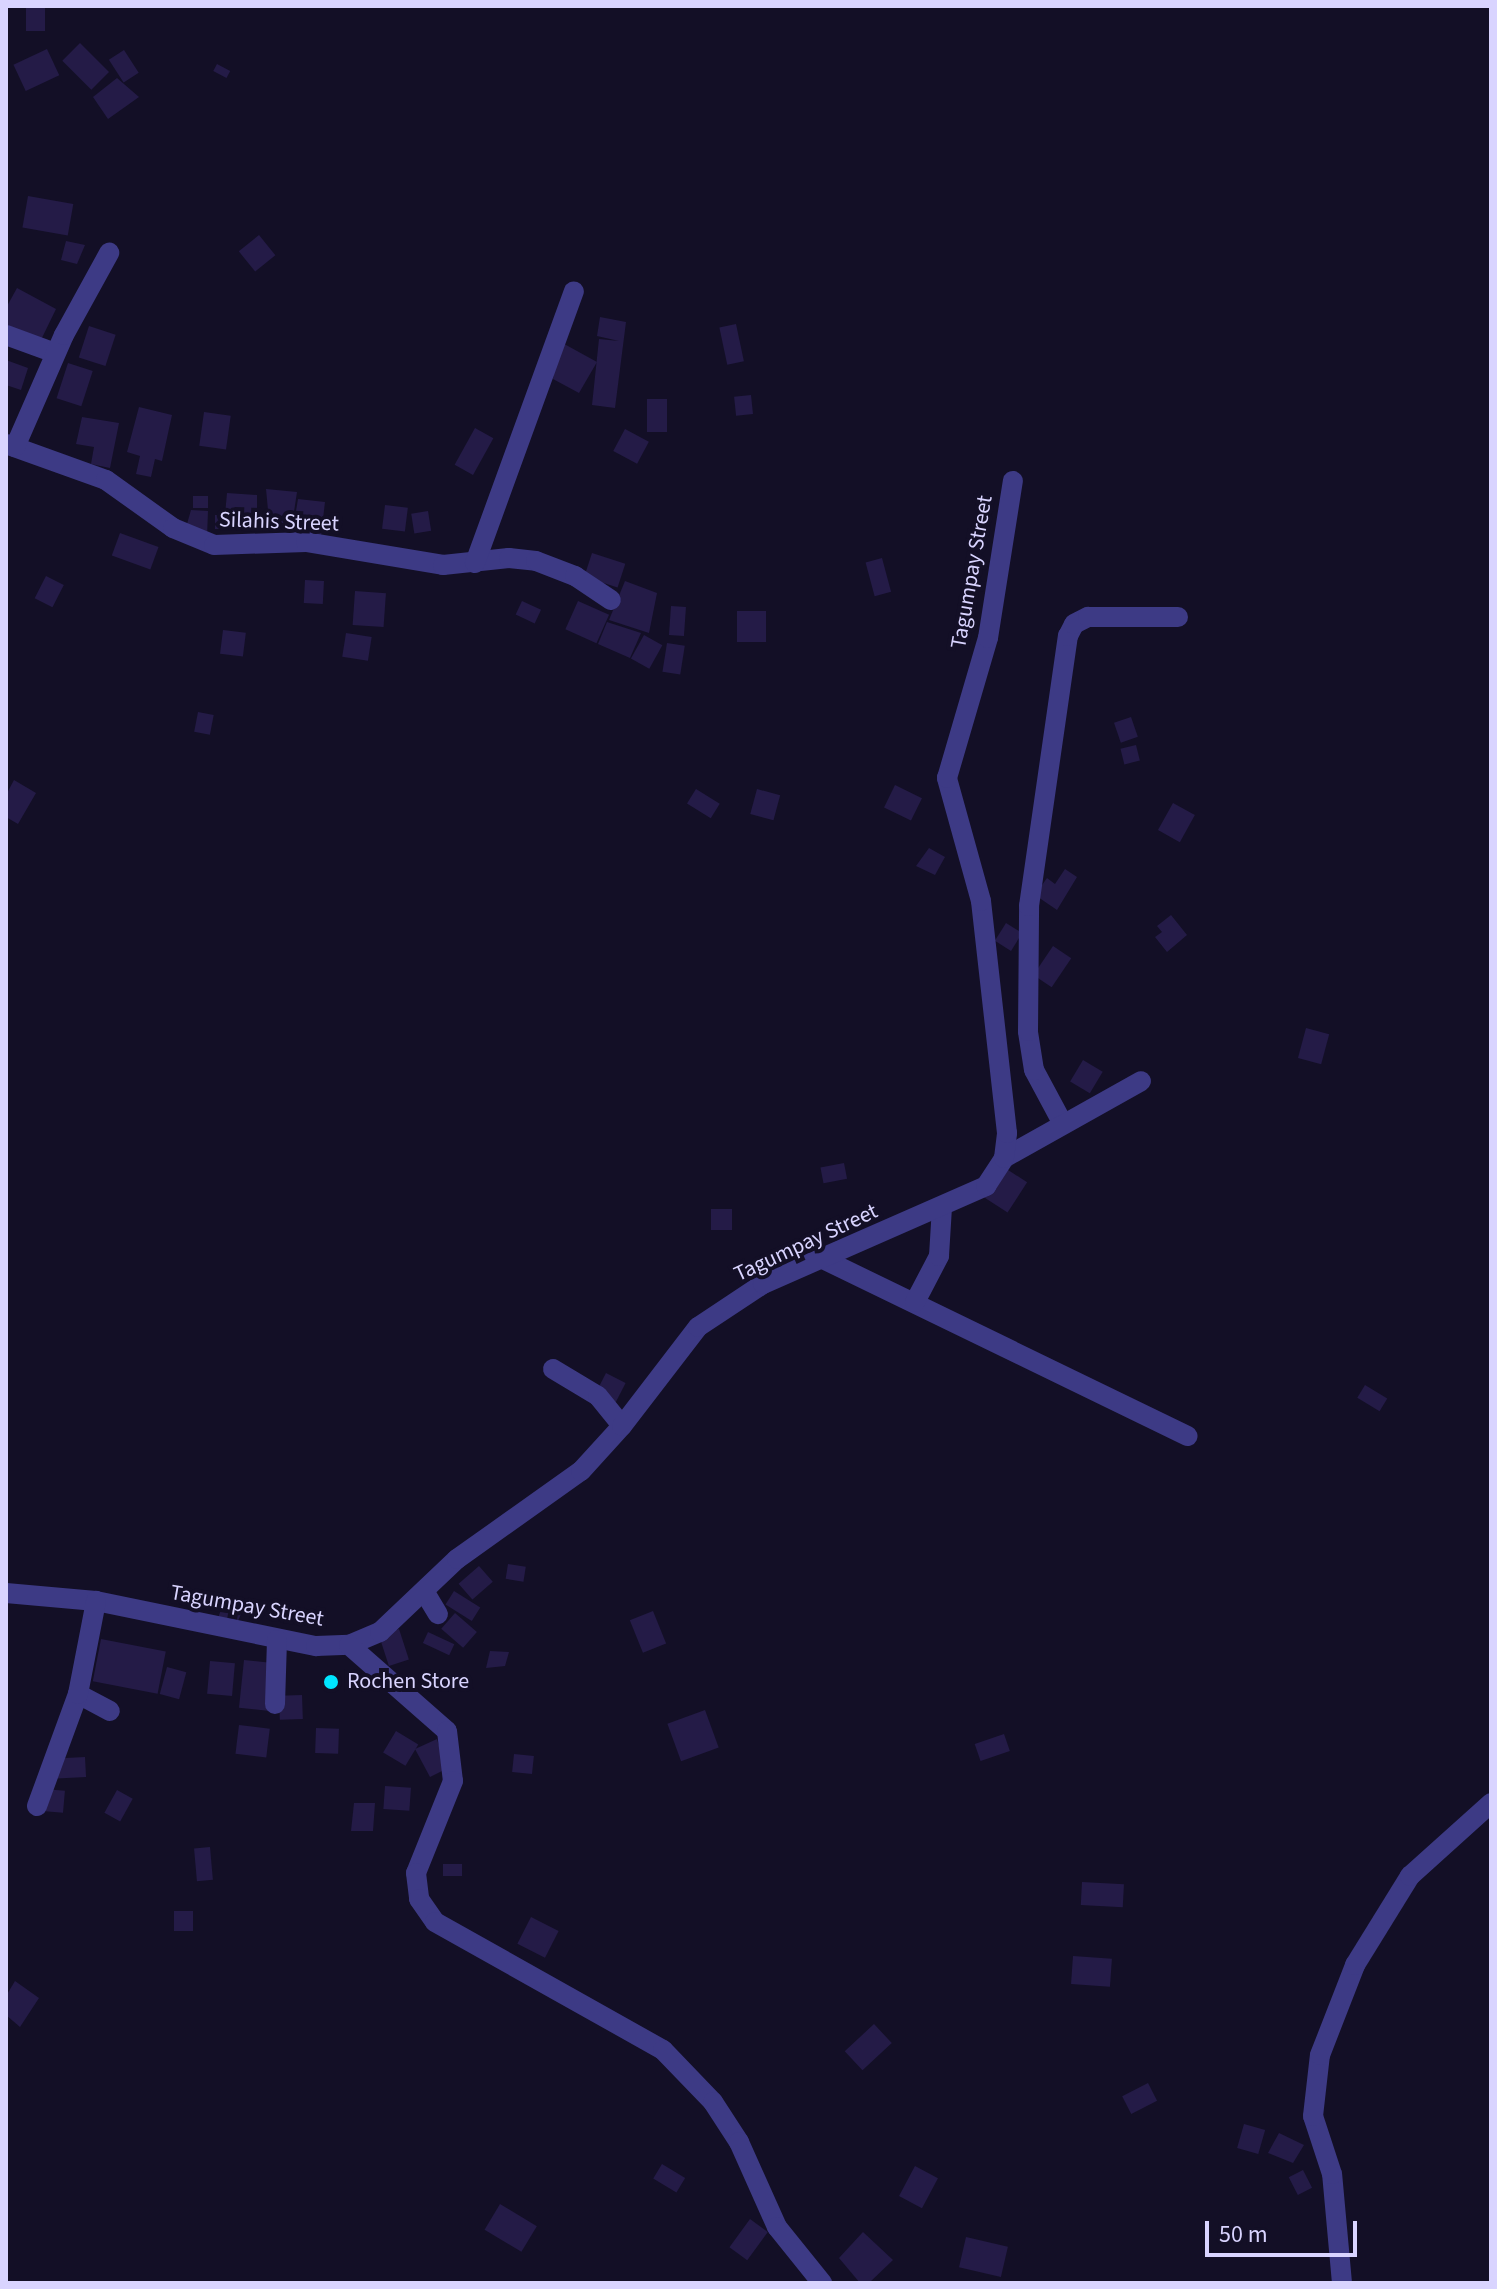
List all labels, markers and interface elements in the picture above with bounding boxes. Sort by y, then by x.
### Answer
street label: Tagumpay Street [946,493,998,651]
street label: Silahis Street [219,507,339,537]
street label: Tagumpay Street [730,1198,882,1288]
street label: Tagumpay Street [168,1580,326,1632]
place label: Rochen Store [347,1669,469,1695]
marker: Rochen Store [322,1673,340,1691]
scale bar [1209,2205,1361,2255]
text: 50 m [1219,2217,1268,2252]

